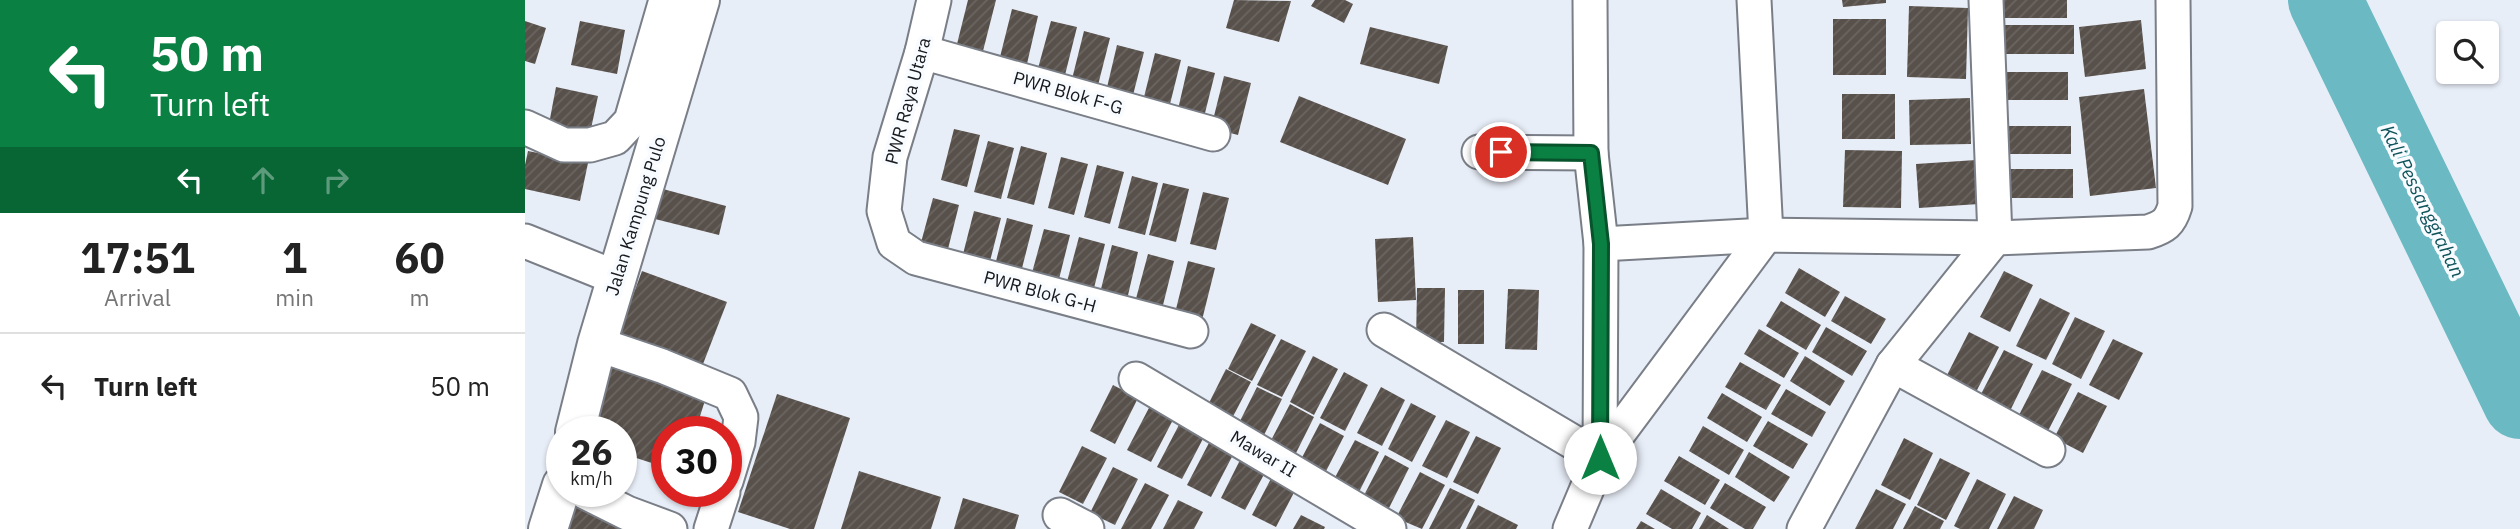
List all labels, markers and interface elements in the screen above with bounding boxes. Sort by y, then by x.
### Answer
text: 50 m [150,21,264,84]
map controls [2436,21,2499,84]
button: search [2436,21,2499,84]
icon: left [35,28,126,119]
street label: PWR Raya Utara [880,34,936,167]
street label: PWR Blok F-G [1011,66,1126,119]
text: Turn left [150,83,270,125]
water label: Kali Pessanggrahan [2376,121,2470,281]
pin [1471,122,1531,182]
icon: arrive [1482,133,1520,171]
street label: Jalan Kampung Pulo [600,134,671,298]
icon: left [171,161,209,199]
icon: ahead [244,161,282,199]
icon: right [317,161,355,199]
text: 17:51 [80,230,195,285]
text: 1 [282,230,307,285]
text: 60 [394,230,445,285]
street label: PWR Blok G-H [981,265,1099,318]
text: Arrival [104,282,171,312]
text: min [275,282,314,312]
text: m [409,282,430,312]
icon: left [35,367,73,405]
text: Turn left [94,369,197,403]
text: 50 m [430,369,490,403]
speed limit sign: 30 [651,416,742,507]
position arrow [1563,421,1637,495]
street label: Mawar II [1226,425,1300,482]
text: 26 [570,429,613,475]
text: km/h [570,467,613,490]

